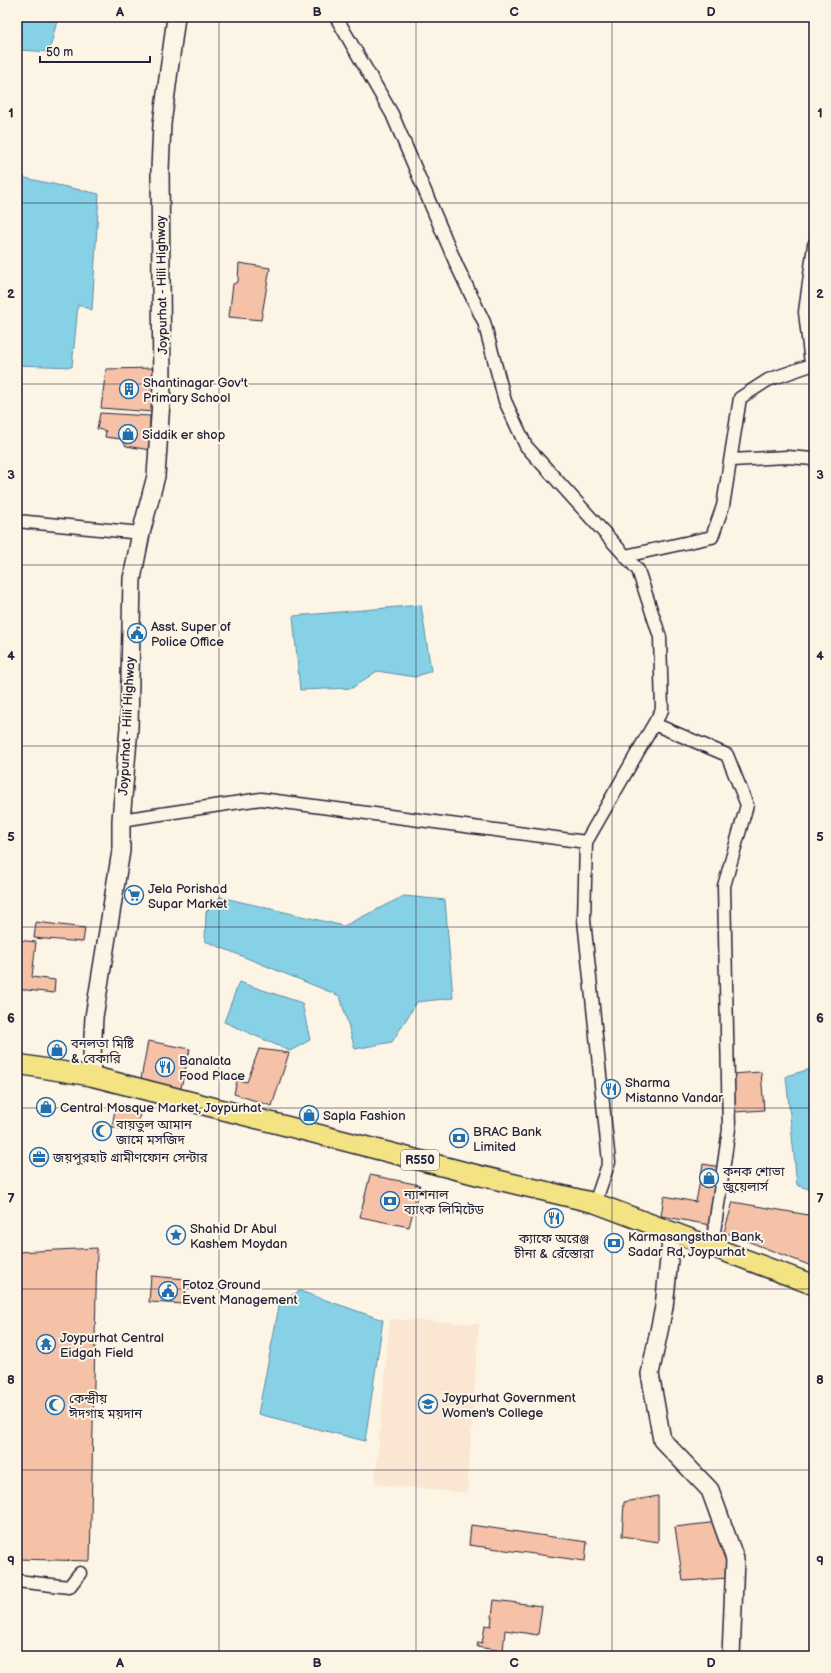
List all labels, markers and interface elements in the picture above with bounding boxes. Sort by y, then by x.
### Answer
text: A [115,4,124,20]
text: B [312,4,322,20]
text: C [509,4,519,20]
text: D [706,4,716,20]
scale bar [40,38,150,64]
text: 50 m [46,45,73,60]
text: 1 [8,105,14,121]
text: 1 [817,105,823,121]
street label: Joypurhat - Hili Highway [153,215,171,355]
text: 2 [7,286,15,302]
text: 2 [816,286,824,302]
place label: Shantinagar Gov't Primary School [143,375,248,406]
building icon: Shantinagar Gov't Primary School [118,378,140,400]
shop icon: Siddik er shop [117,423,139,445]
place label: Siddik er shop [142,427,225,443]
text: 3 [7,467,15,483]
text: 3 [816,467,824,483]
place label: Asst. Super of Police Office [151,619,231,650]
public building icon: Asst. Super of Police Office [126,622,148,644]
text: 4 [7,648,15,664]
text: 4 [816,648,824,664]
street label: Joypurhat - Hili Highway [115,656,139,796]
text: 5 [7,829,15,845]
text: 5 [816,829,824,845]
place label: Jela Porishad Supar Market [148,881,227,912]
supermarket icon: Jela Porishad Supar Market [123,884,145,906]
text: 6 [7,1010,15,1026]
text: 6 [816,1010,824,1026]
place label: বনলতা মিষ্টি & বেকারি [70,1036,135,1067]
shop icon: বনলতা মিষ্টি & বেকারি [46,1039,68,1061]
place label: Banalata Food Place [179,1053,245,1084]
restaurant icon: Banalata Food Place [154,1056,176,1078]
place label: Sharma Mistanno Vandar [625,1075,723,1106]
restaurant icon: Sharma Mistanno Vandar [600,1078,622,1100]
shop icon: Central Mosque Market, Joypurhat [35,1096,57,1118]
place label: Central Mosque Market, Joypurhat [60,1100,261,1116]
shop icon: Sapla Fashion [298,1104,320,1126]
place label: Sapla Fashion [323,1108,406,1124]
place label: বায়তুল আমান জামে মসজিদ [115,1117,192,1148]
mosque icon: বায়তুল আমান জামে মসজিদ [91,1120,113,1142]
place label: BRAC Bank Limited [473,1124,542,1155]
bank icon: BRAC Bank Limited [448,1127,470,1149]
office icon: জয়পুরহাট গ্রামীণফোন সেন্টার [28,1146,50,1168]
place label: জয়পুরহাট গ্রামীণফোন সেন্টার [52,1150,208,1166]
road number: R550 [401,1150,439,1170]
place label: কনক শোভা জুয়েলার্স [722,1164,785,1195]
shop icon: কনক শোভা জুয়েলার্স [698,1167,720,1189]
place label: ন্যাশনাল ব্যাংক লিমিটেড [403,1187,485,1218]
bank icon: ন্যাশনাল ব্যাংক লিমিটেড [379,1190,401,1212]
text: 7 [7,1191,15,1207]
text: 7 [816,1191,824,1207]
restaurant icon: ক্যাফে অরেঞ্জ চীনা & রেঁস্তোরা [543,1207,565,1229]
place label: Shahid Dr Abul Kashem Moydan [190,1221,287,1252]
place icon: Shahid Dr Abul Kashem Moydan [165,1224,187,1246]
place label: Karmasangsthan Bank, Sadar Rd, Joypurhat [628,1229,763,1260]
place label: ক্যাফে অরেঞ্জ চীনা & রেঁস্তোরা [513,1231,594,1262]
bank icon: Karmasangsthan Bank, Sadar Rd, Joypurhat [603,1232,625,1254]
place label: Fotoz Ground Event Management [182,1277,298,1308]
public building icon: Fotoz Ground Event Management [157,1280,179,1302]
place label: Joypurhat Central Eidgah Field [60,1330,164,1361]
temple icon: Joypurhat Central Eidgah Field [35,1333,57,1355]
text: 8 [7,1372,15,1388]
text: 8 [816,1372,824,1388]
place label: Joypurhat Government Women's College [442,1390,576,1421]
place label: কেন্দ্রীয় ঈদগাহ ময়দান [68,1391,142,1422]
school or university icon: Joypurhat Government Women's College [417,1393,439,1415]
mosque icon: কেন্দ্রীয় ঈদগাহ ময়দান [44,1394,66,1416]
text: 9 [7,1553,15,1569]
text: 9 [816,1553,824,1569]
text: A [115,1655,124,1671]
text: B [312,1655,322,1671]
text: C [509,1655,519,1671]
text: D [706,1655,716,1671]

